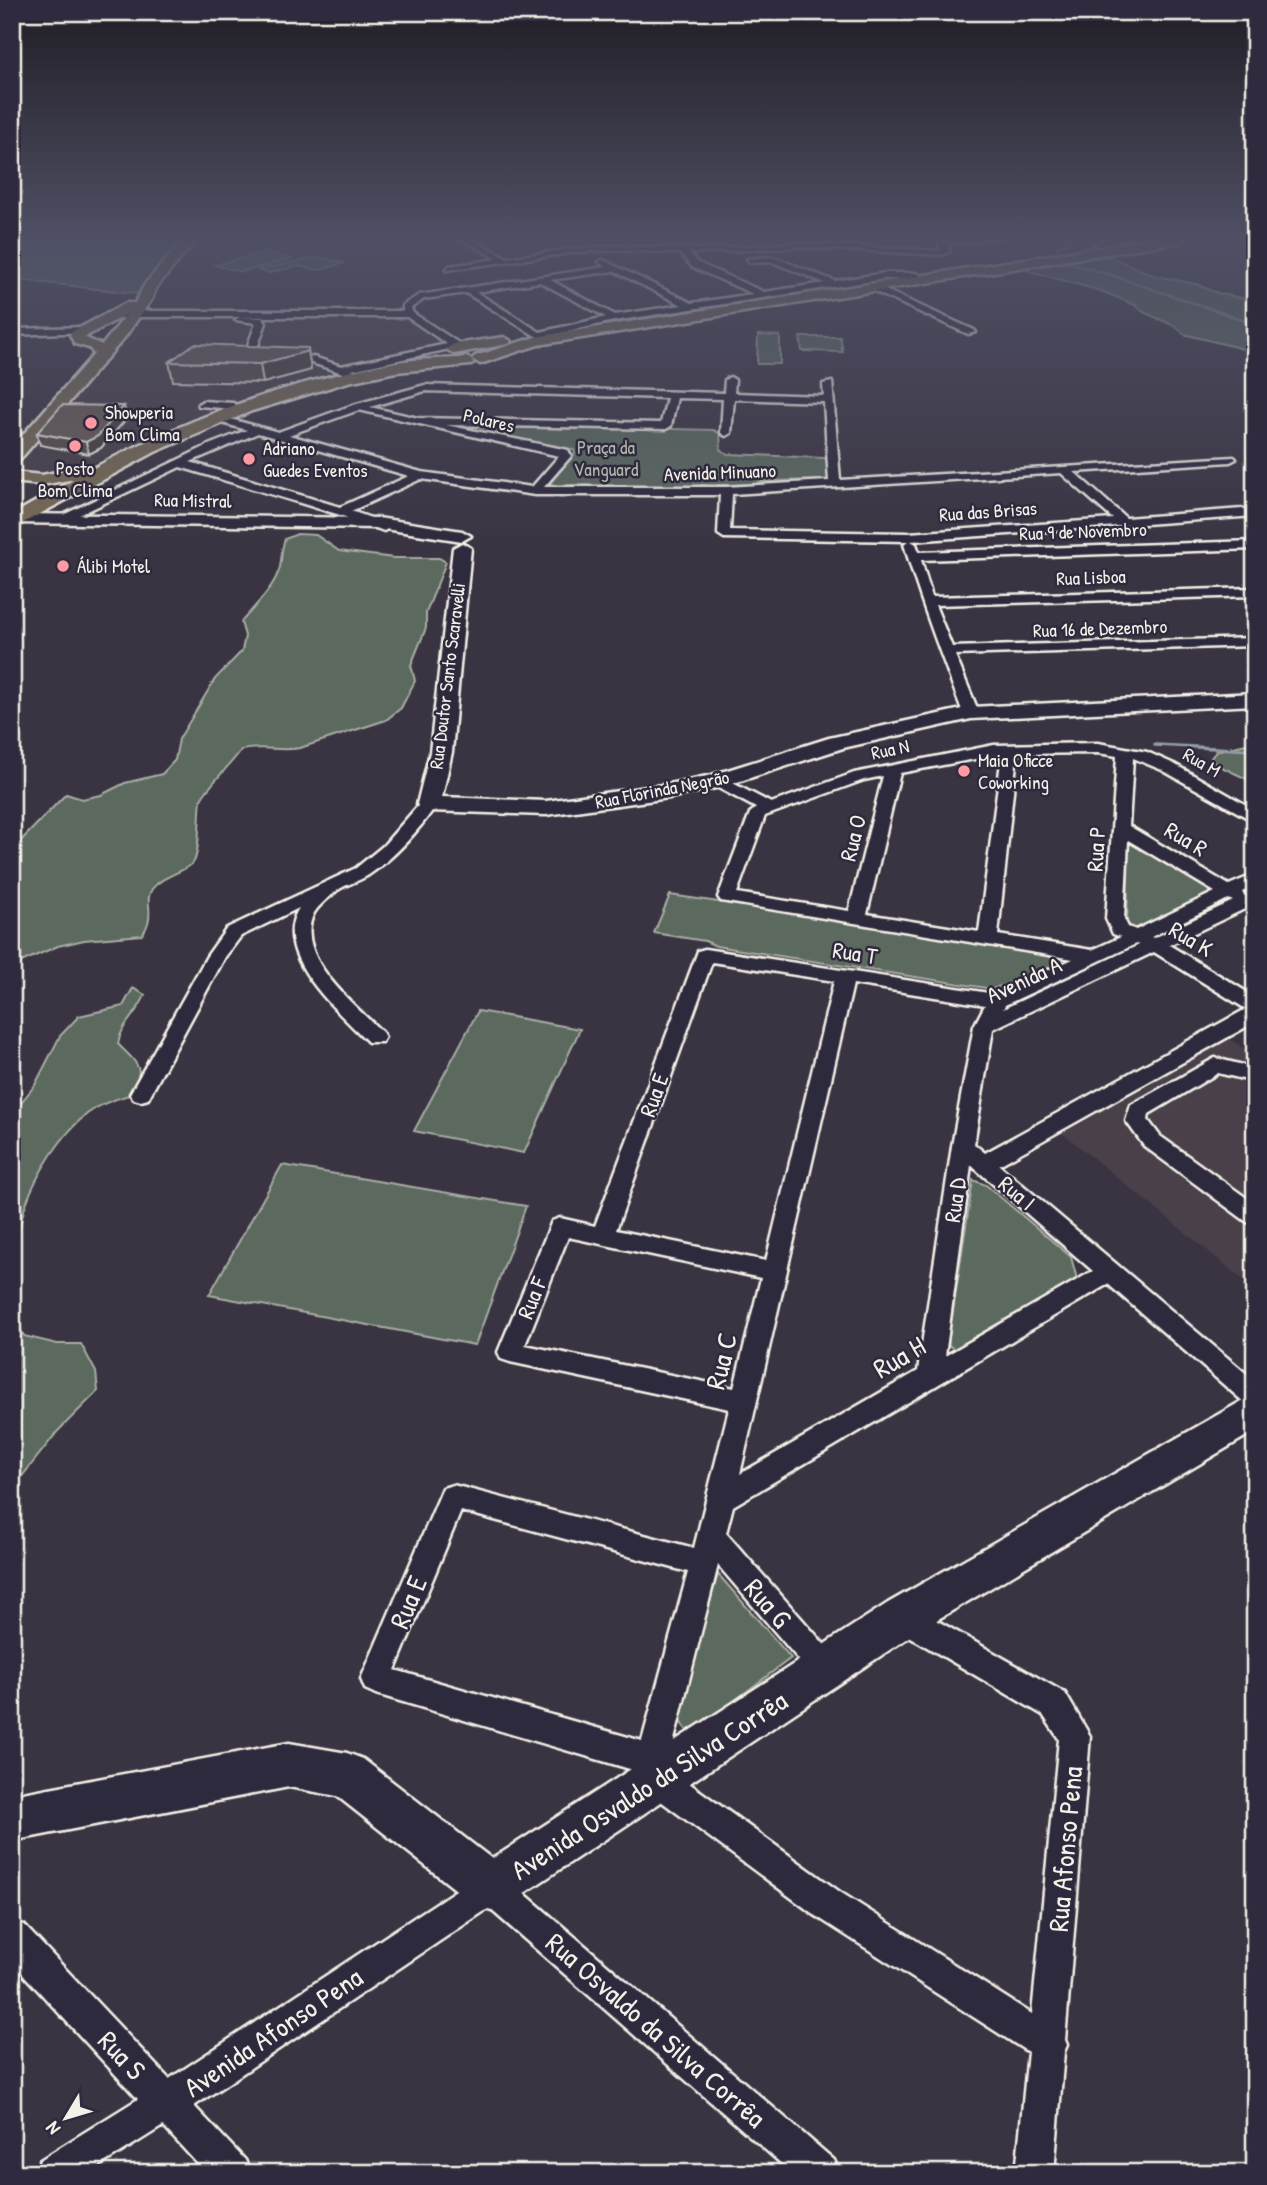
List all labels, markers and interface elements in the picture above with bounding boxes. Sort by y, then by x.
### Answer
place label: Showperia Bom Clima [105,399,180,447]
street label: Polares [461,402,517,438]
marker: Showperia Bom Clima [83,415,99,431]
park label: Praça da Vanguard [574,434,639,482]
place label: Adriano Guedes Eventos [263,435,368,483]
marker: Posto Bom Clima [67,438,83,454]
marker: Adriano Guedes Eventos [241,451,257,467]
place label: Posto Bom Clima [38,455,113,503]
street label: Avenida Minuano [664,457,777,487]
street label: Rua Mistral [154,486,233,514]
street label: Rua das Brisas [938,495,1038,527]
street label: Rua 9 de Novembro [1019,516,1147,546]
place label: Álibi Motel [77,553,151,579]
marker: Álibi Motel [55,558,71,574]
street label: Rua Lisboa [1056,563,1127,591]
street label: Rua Doutor Santo Scaravelli [423,581,471,771]
street label: Rua 16 de Dezembro [1032,613,1168,643]
street label: Rua N [869,732,911,766]
street label: Rua M [1178,741,1226,783]
place label: Maia Oficce Coworking [978,747,1054,795]
street label: Rua Florinda Negrão [593,763,731,815]
marker: Maia Oficce Coworking [956,763,972,779]
street label: Rua O [832,811,873,864]
street label: Rua R [1159,814,1213,863]
street label: Rua P [1078,825,1113,872]
street label: Rua K [1164,913,1219,964]
street label: Rua T [831,934,880,971]
street label: Avenida A [981,949,1066,1010]
street label: Rua E [631,1069,676,1121]
street label: Rua I [992,1168,1042,1217]
street label: Rua D [936,1175,973,1224]
street label: Rua F [509,1271,554,1323]
street label: Rua H [866,1327,932,1387]
street label: Rua C [696,1329,746,1393]
street label: Rua E [380,1570,436,1634]
street label: Rua G [736,1570,801,1637]
street label: Avenida Osvaldo da Silva Corrêa [504,1681,794,1889]
street label: Rua Afonso Pena [1039,1765,1091,1933]
street label: Rua Osvaldo da Silva Corrêa [538,1924,774,2136]
street label: Avenida Afonso Pena [176,1958,370,2106]
street label: Rua S [90,2022,154,2088]
north arrow [32,2084,102,2154]
text: N [39,2116,66,2140]

